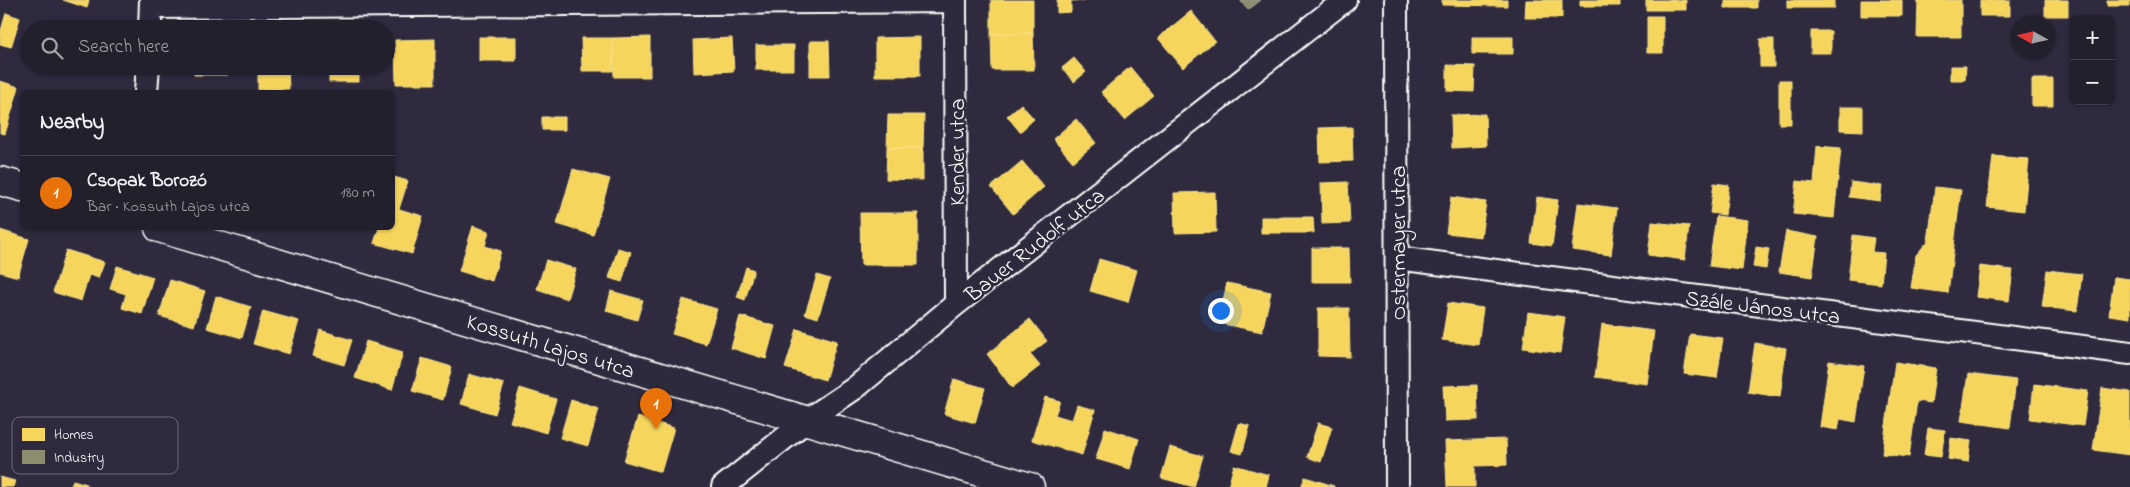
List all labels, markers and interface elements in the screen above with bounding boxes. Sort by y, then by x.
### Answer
north arrow [2010,15,2055,60]
map controls [2070,15,2115,105]
button: + [2070,15,2115,60]
search box [20,20,395,75]
icon: search [38,34,66,62]
text: Search here [78,34,169,61]
button: − [2070,60,2115,105]
street label: Kender utca [943,98,975,206]
text: Nearby [40,108,104,138]
street label: Ostermayer utca [1384,166,1417,320]
text: Csopak Borozó [87,168,207,195]
text: 1 [53,181,59,205]
text: 180 m [341,181,375,205]
street label: Bauer Rudolf utca [958,181,1113,312]
text: Bar · Kossuth Lajos utca [87,195,250,219]
street label: Szále János utca [1683,284,1842,334]
your location [1208,298,1234,324]
street label: Kossuth Lajos utca [462,307,638,389]
pin: 1 [640,388,672,429]
legend [12,417,178,474]
text: Homes [54,425,94,446]
text: Industry [54,448,104,470]

